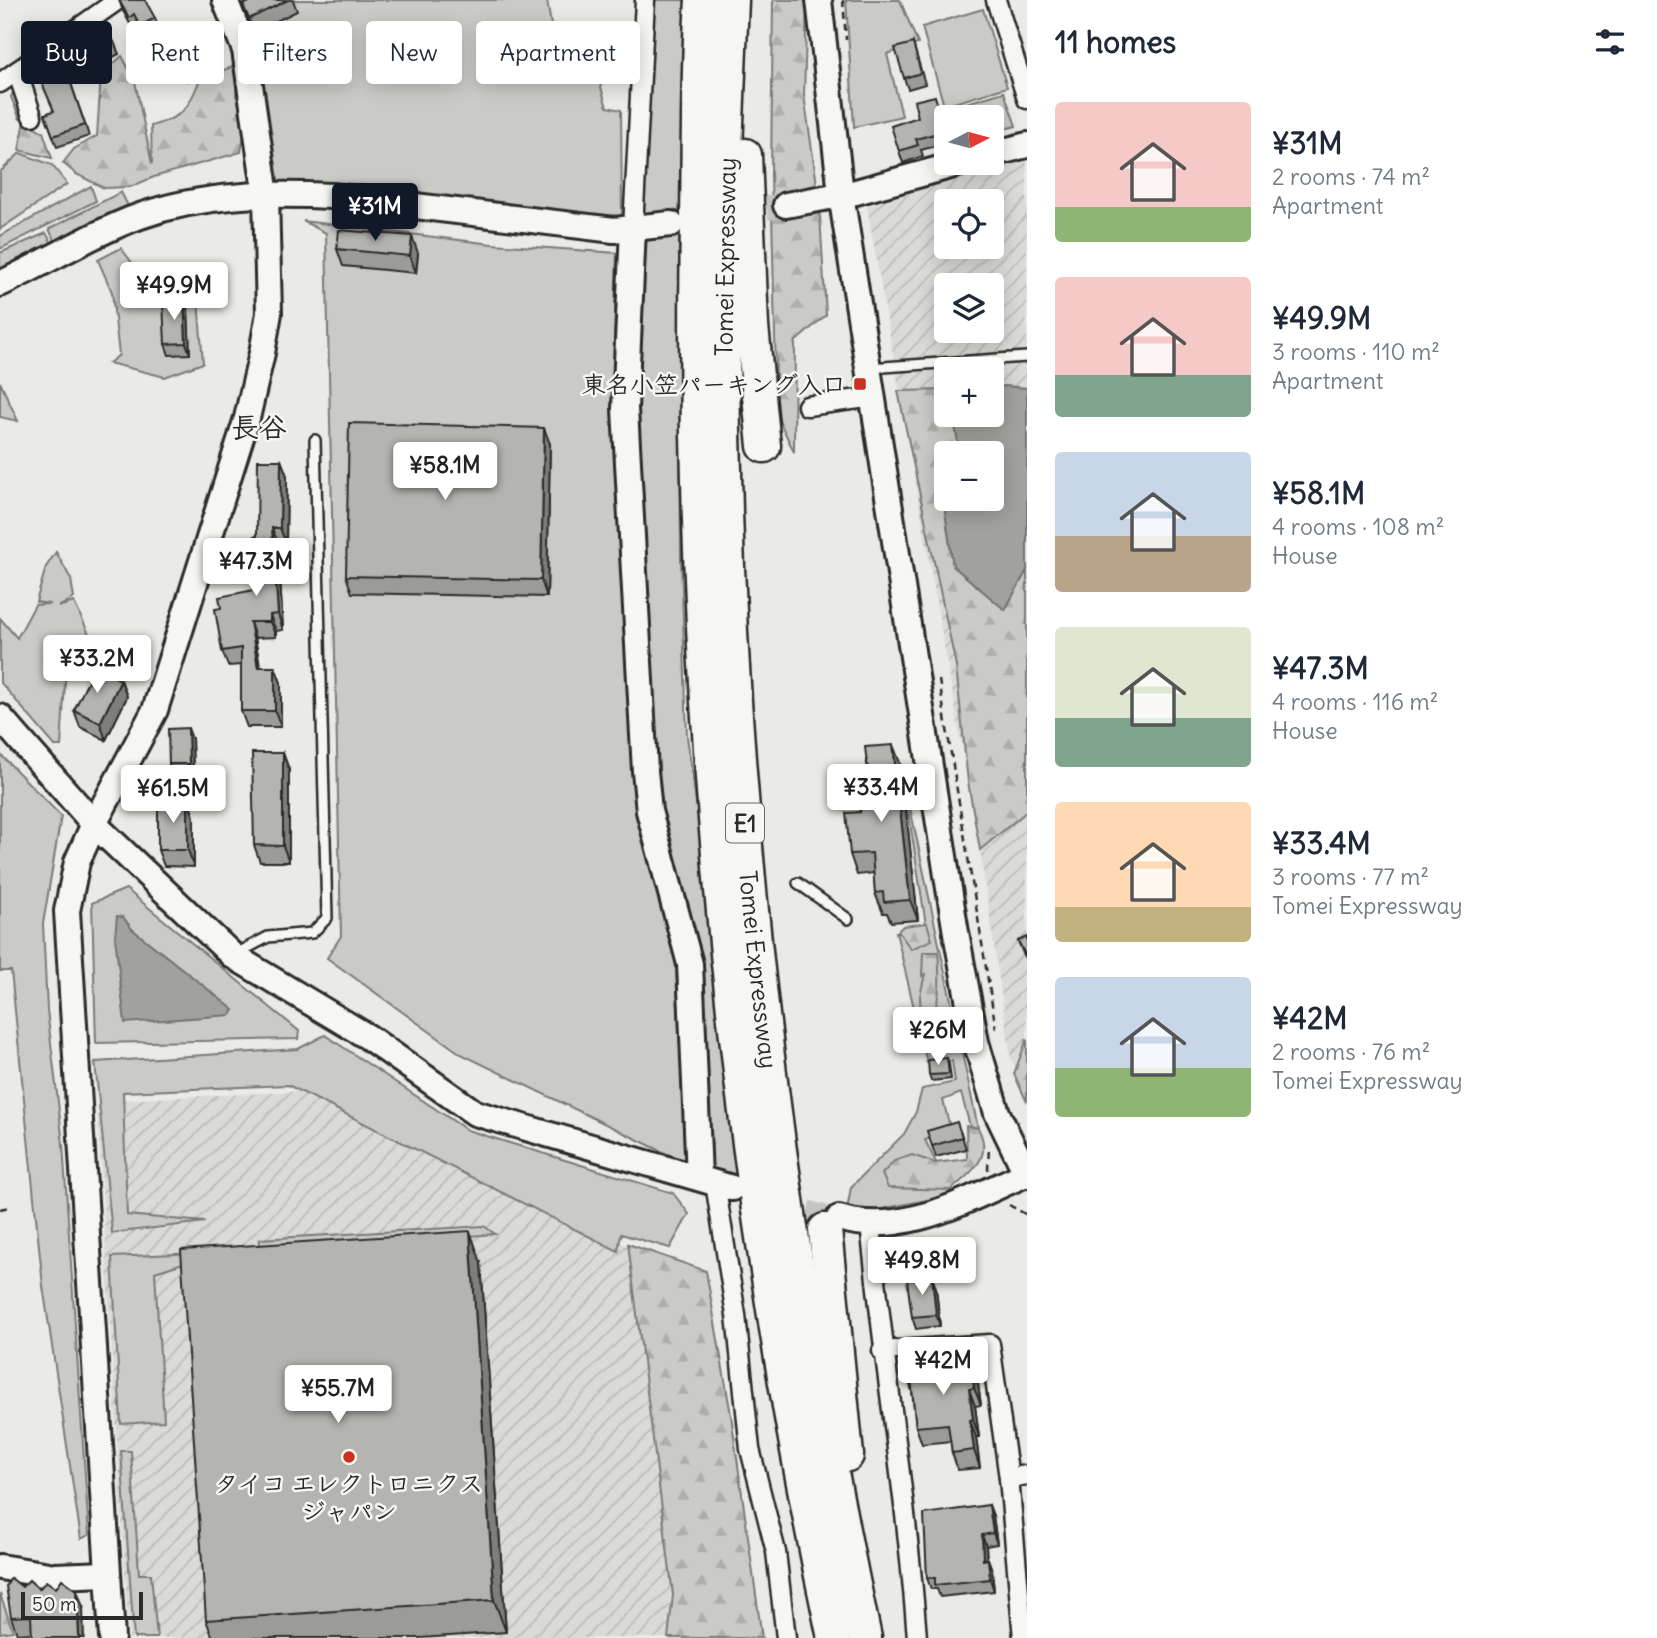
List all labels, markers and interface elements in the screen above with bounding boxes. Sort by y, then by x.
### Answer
chip: Buy [21,21,112,84]
chip: Rent [126,21,224,84]
chip: Filters [238,21,352,84]
chip: New [366,21,462,84]
chip: Apartment [476,21,640,84]
text: 11 homes [1055,23,1176,61]
icon: filters [1591,23,1629,61]
north arrow [934,105,1004,175]
map controls [934,105,1004,511]
text: ¥31M [1272,124,1343,162]
icon: home [1111,130,1195,214]
street label: Tomei Expressway [708,157,742,357]
text: 2 rooms · 74 m² [1272,162,1430,191]
pin: ¥31M [334,184,416,243]
button: locate [934,189,1004,259]
text: ¥31M [348,191,402,220]
text: Apartment [1272,191,1384,220]
pin: ¥49.9M [117,262,231,322]
text: ¥49.9M [136,270,212,299]
button: layers [934,273,1004,343]
text: ¥49.9M [1272,299,1371,337]
icon: home [1111,305,1195,389]
text: 3 rooms · 110 m² [1272,337,1440,366]
button: + [934,357,1004,427]
text: Apartment [1272,366,1384,395]
place label: 東名小笠パーキング入口 [582,369,846,399]
marker: 東名小笠パーキング入口 [852,376,868,392]
district label: 長谷 [231,409,287,445]
button: − [934,441,1004,511]
pin: ¥58.1M [388,442,502,502]
text: ¥58.1M [409,450,481,479]
text: ¥58.1M [1272,474,1365,512]
icon: home [1111,480,1195,564]
text: 4 rooms · 108 m² [1272,512,1444,541]
pin: ¥47.3M [199,538,313,598]
text: House [1272,541,1338,570]
text: ¥47.3M [219,546,293,575]
pin: ¥33.2M [40,636,154,695]
text: ¥33.2M [59,643,135,672]
text: ¥47.3M [1272,649,1369,687]
icon: home [1111,655,1195,739]
text: 4 rooms · 116 m² [1272,687,1438,716]
text: House [1272,716,1338,745]
pin: ¥33.4M [824,764,938,824]
pin: ¥61.5M [116,766,230,825]
text: ¥33.4M [843,772,919,801]
text: ¥61.5M [137,773,209,802]
road number: E1 [726,804,764,842]
text: ¥33.4M [1272,824,1371,862]
icon: home [1111,830,1195,914]
text: 3 rooms · 77 m² [1272,862,1429,891]
street label: Tomei Expressway [733,869,784,1070]
text: Tomei Expressway [1272,891,1463,920]
text: ¥42M [1272,999,1348,1037]
icon: home [1111,1005,1195,1089]
pin: ¥26M [897,1007,979,1067]
text: ¥26M [909,1015,967,1044]
text: 2 rooms · 76 m² [1272,1037,1430,1066]
text: Tomei Expressway [1272,1066,1463,1095]
pin: ¥49.8M [865,1238,979,1297]
text: ¥49.8M [884,1245,960,1274]
pin: ¥42M [902,1338,984,1397]
text: ¥42M [914,1345,972,1374]
pin: ¥55.7M [281,1366,395,1425]
text: ¥55.7M [301,1373,375,1402]
marker: タイコ エレクトロニクス ジャパン [341,1449,357,1465]
place label: タイコ エレクトロニクス ジャパン [215,1468,483,1526]
scale bar [21,1589,144,1621]
text: 50 m [32,1592,77,1616]

